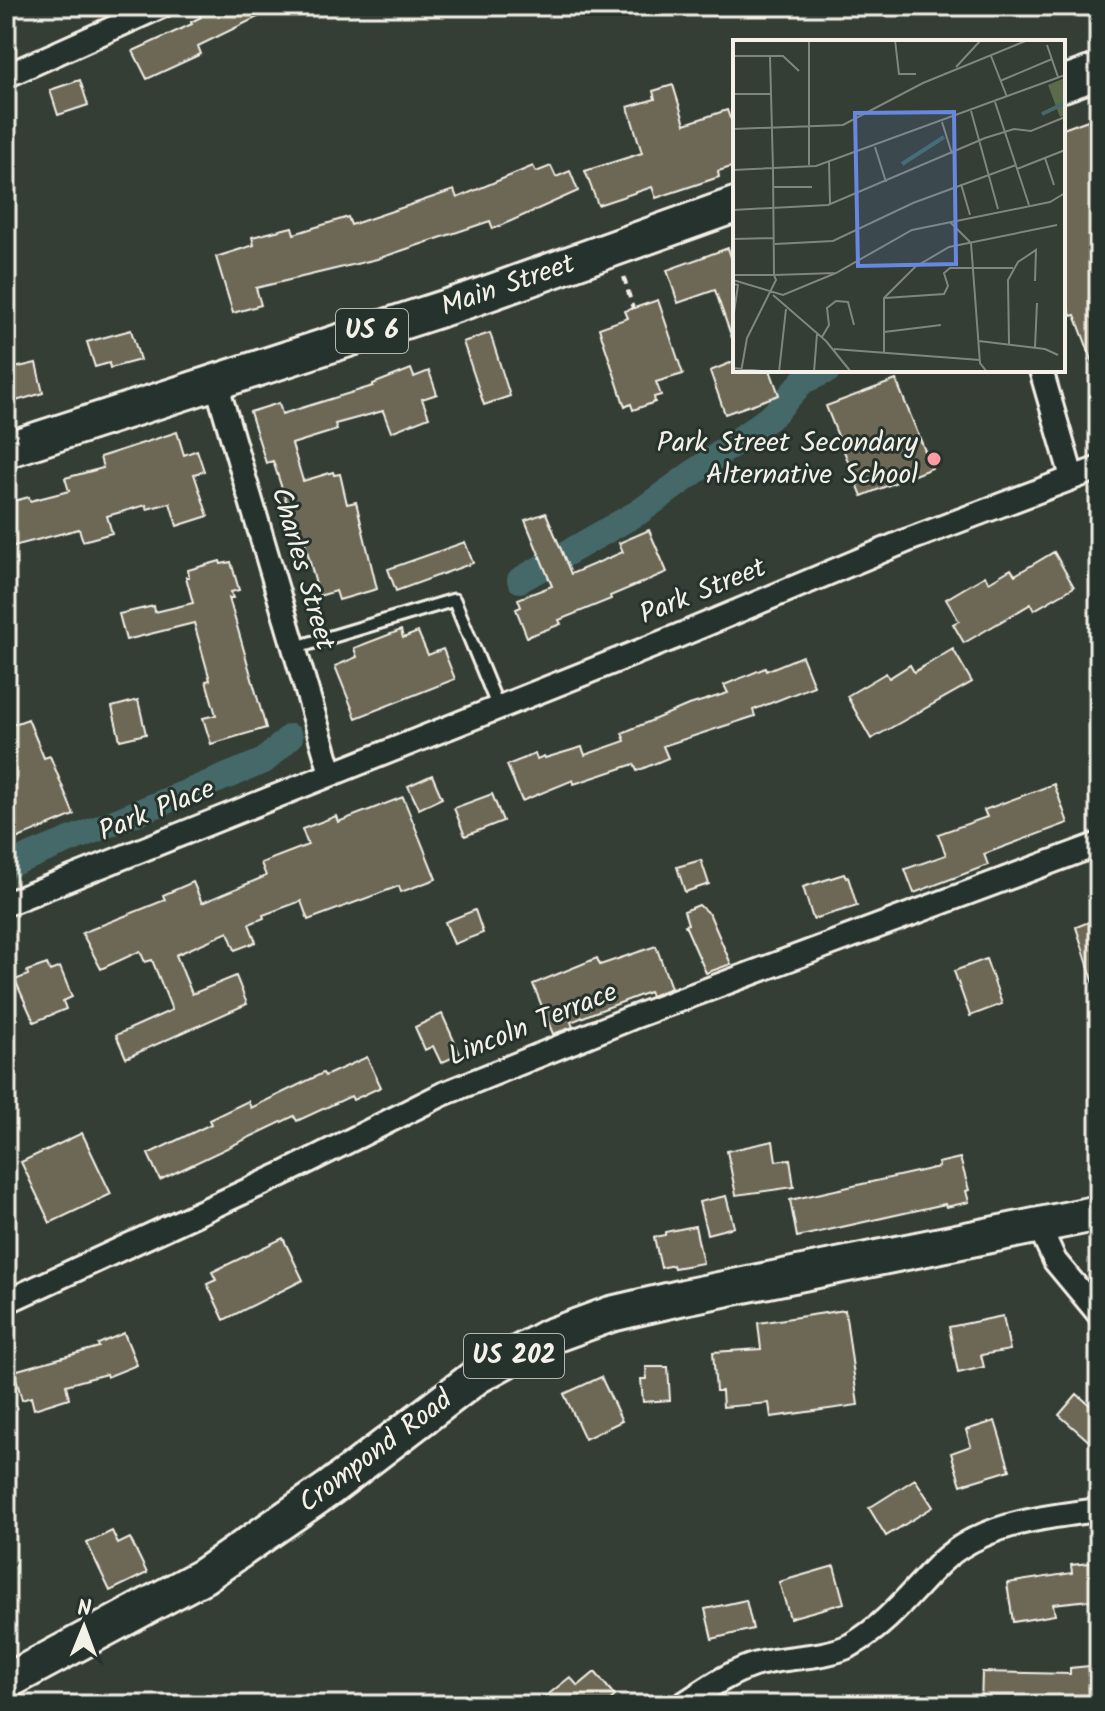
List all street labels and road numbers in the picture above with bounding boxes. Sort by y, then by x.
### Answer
street label: Main Street [435,242,582,330]
road number: US 6 [336,309,408,353]
street label: Charles Street [257,482,347,657]
street label: Park Street [633,546,774,638]
street label: Park Place [92,767,222,855]
street label: Lincoln Terrace [441,970,625,1079]
road number: US 202 [464,1334,564,1378]
street label: Crompond Road [289,1378,464,1525]

